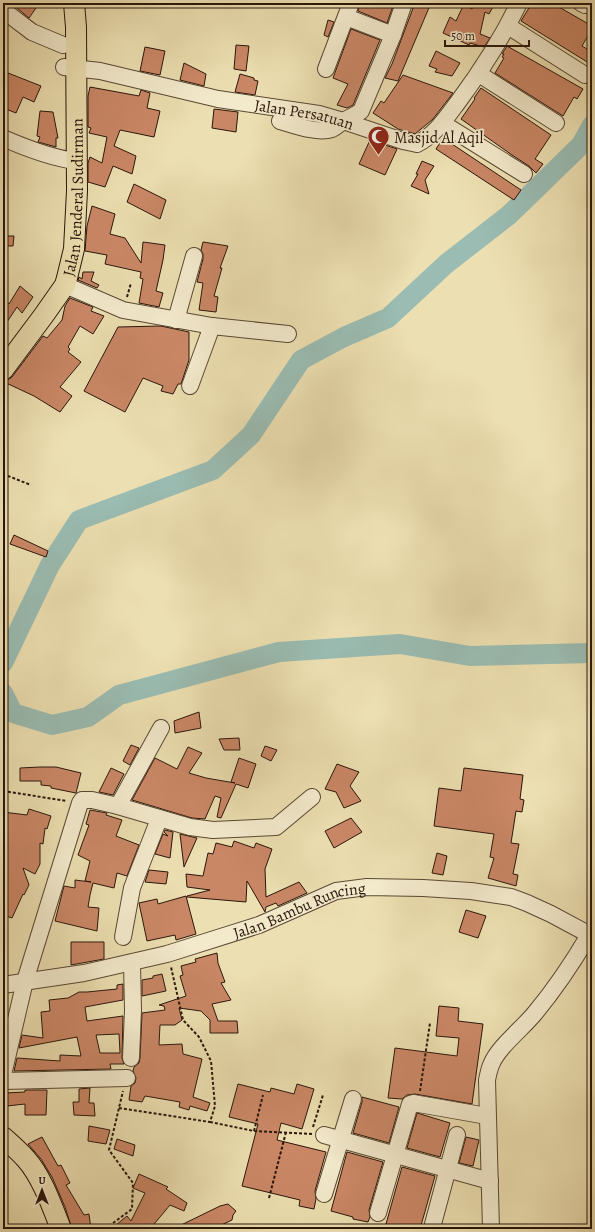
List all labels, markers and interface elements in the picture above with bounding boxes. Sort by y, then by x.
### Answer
scale bar [445,22,529,48]
text: 50 m [451,28,475,44]
street label: Jalan Persatuan [253,95,357,136]
street label: Jalan Jenderal Sudirman [58,118,89,279]
mosque icon: Masjid Al Aqil [365,124,391,157]
place label: Masjid Al Aqil [394,127,484,149]
street label: Jalan Bambu Runcing [230,877,367,945]
north arrow [22,1170,62,1210]
text: U [38,1173,46,1188]

